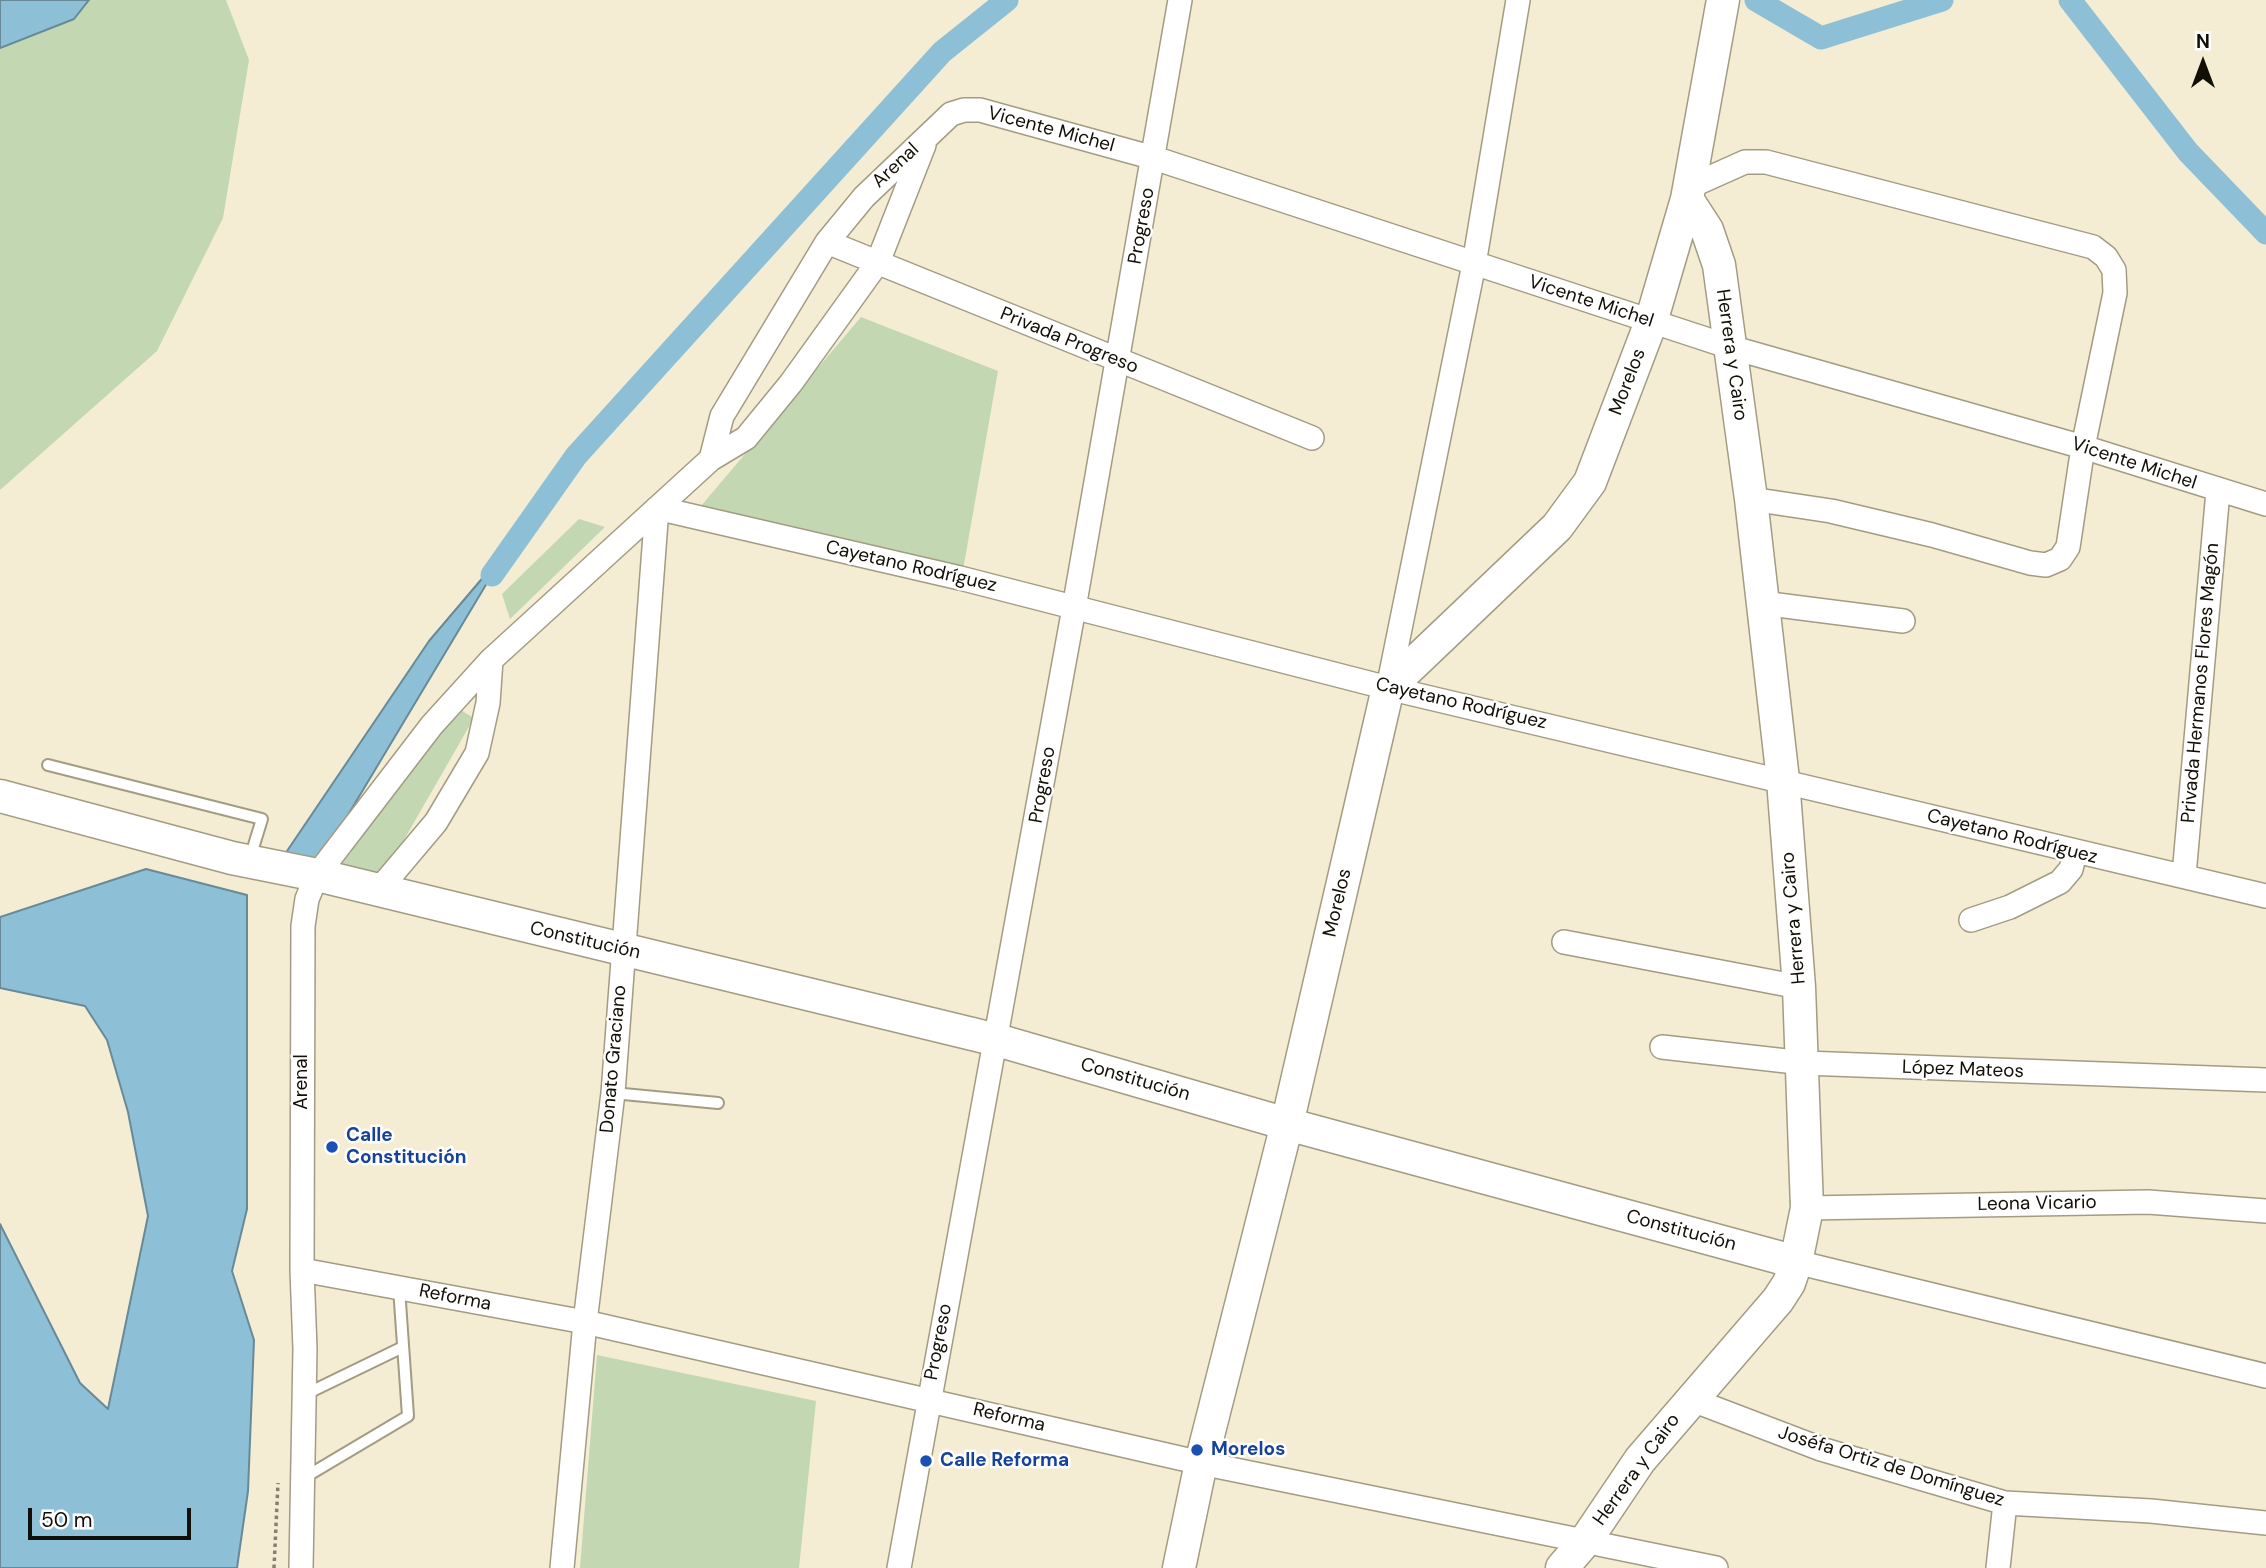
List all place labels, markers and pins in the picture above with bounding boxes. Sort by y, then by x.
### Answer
place label: Calle Constitución [346,1125,467,1169]
marker: Calle Constitución [324,1139,340,1155]
place label: Morelos [1211,1439,1285,1461]
marker: Morelos [1189,1442,1205,1458]
place label: Calle Reforma [940,1450,1069,1472]
marker: Calle Reforma [918,1453,934,1469]

